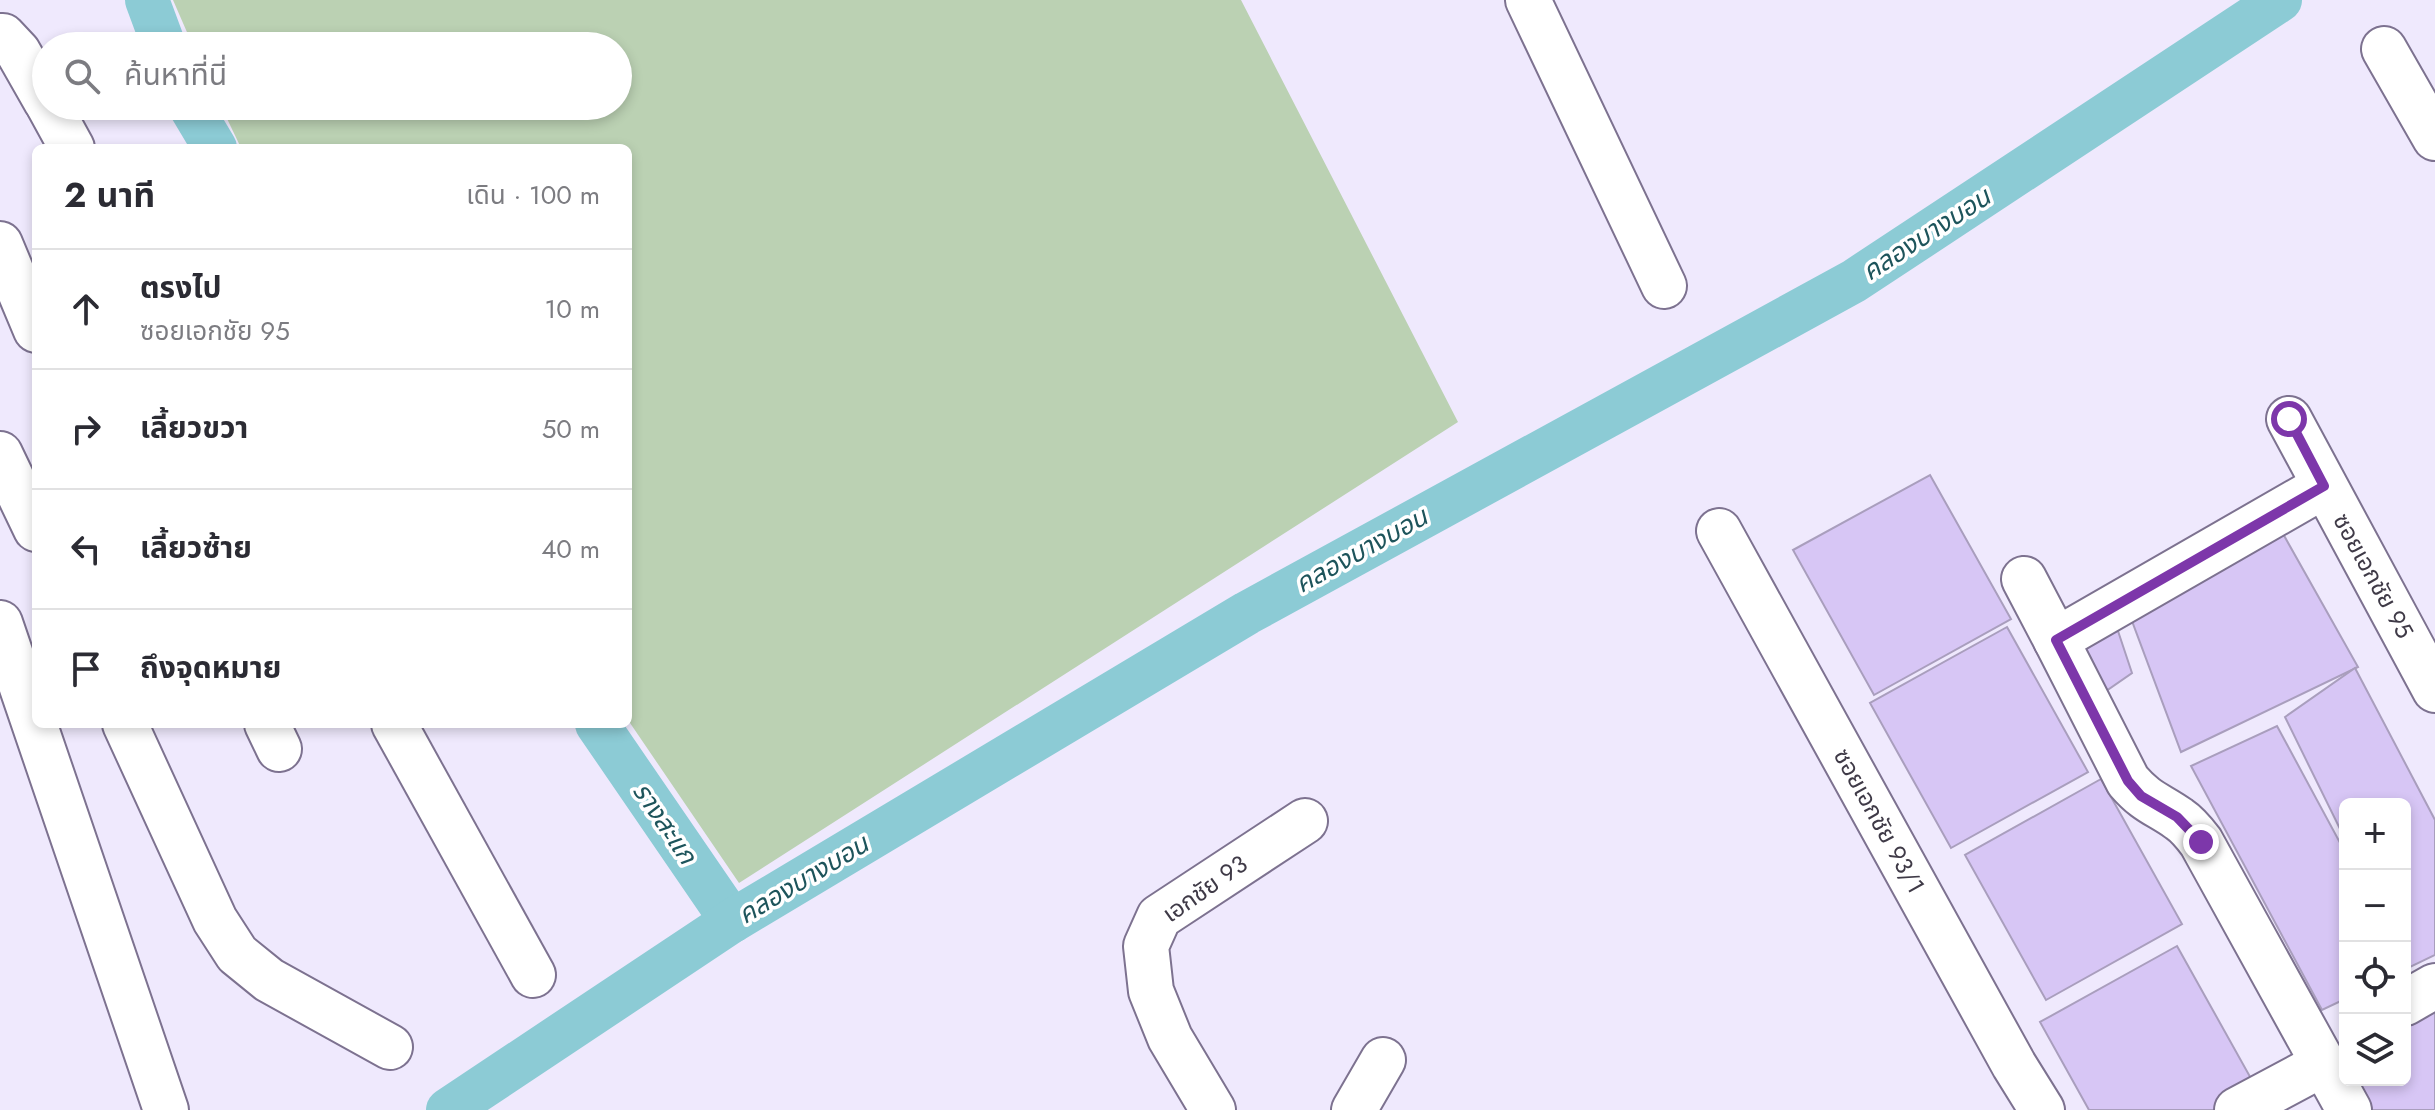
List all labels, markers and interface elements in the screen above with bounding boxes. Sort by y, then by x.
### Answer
search box [32,32,632,120]
text: ค้นหาที่นี่ [124,53,227,96]
icon: search [60,54,104,98]
text: 2 นาที [64,171,155,220]
text: เดิน · 100 m [466,176,600,214]
water label: คลองบางบอน [1854,177,2000,290]
text: ตรงไป [140,266,222,309]
icon: ahead [64,287,108,331]
text: 10 m [545,290,600,328]
text: ซอยเอกชัย 95 [140,312,290,350]
route start [2271,401,2307,437]
text: เลี้ยวขวา [140,406,248,449]
icon: right [64,407,108,451]
text: 50 m [542,410,600,448]
water label: คลองบางบอน [1288,497,1436,602]
street label: ซอยเอกชัย 95 [2325,507,2422,645]
text: เลี้ยวซ้าย [140,526,252,569]
icon: left [64,527,108,571]
text: 40 m [541,530,600,568]
text: ถึงจุดหมาย [140,646,281,689]
icon: arrive [64,647,108,691]
street label: ซอยเอกชัย 93/1 [1825,742,1934,900]
water label: รางสะแก [624,775,707,873]
map controls [2339,798,2411,1086]
button: + [2339,798,2411,870]
water label: คลองบางบอน [730,824,877,933]
route end [2183,824,2219,860]
street label: เอกชัย 93 [1155,847,1254,931]
button: − [2339,870,2411,942]
button: locate [2339,942,2411,1014]
button: layers [2339,1014,2411,1086]

